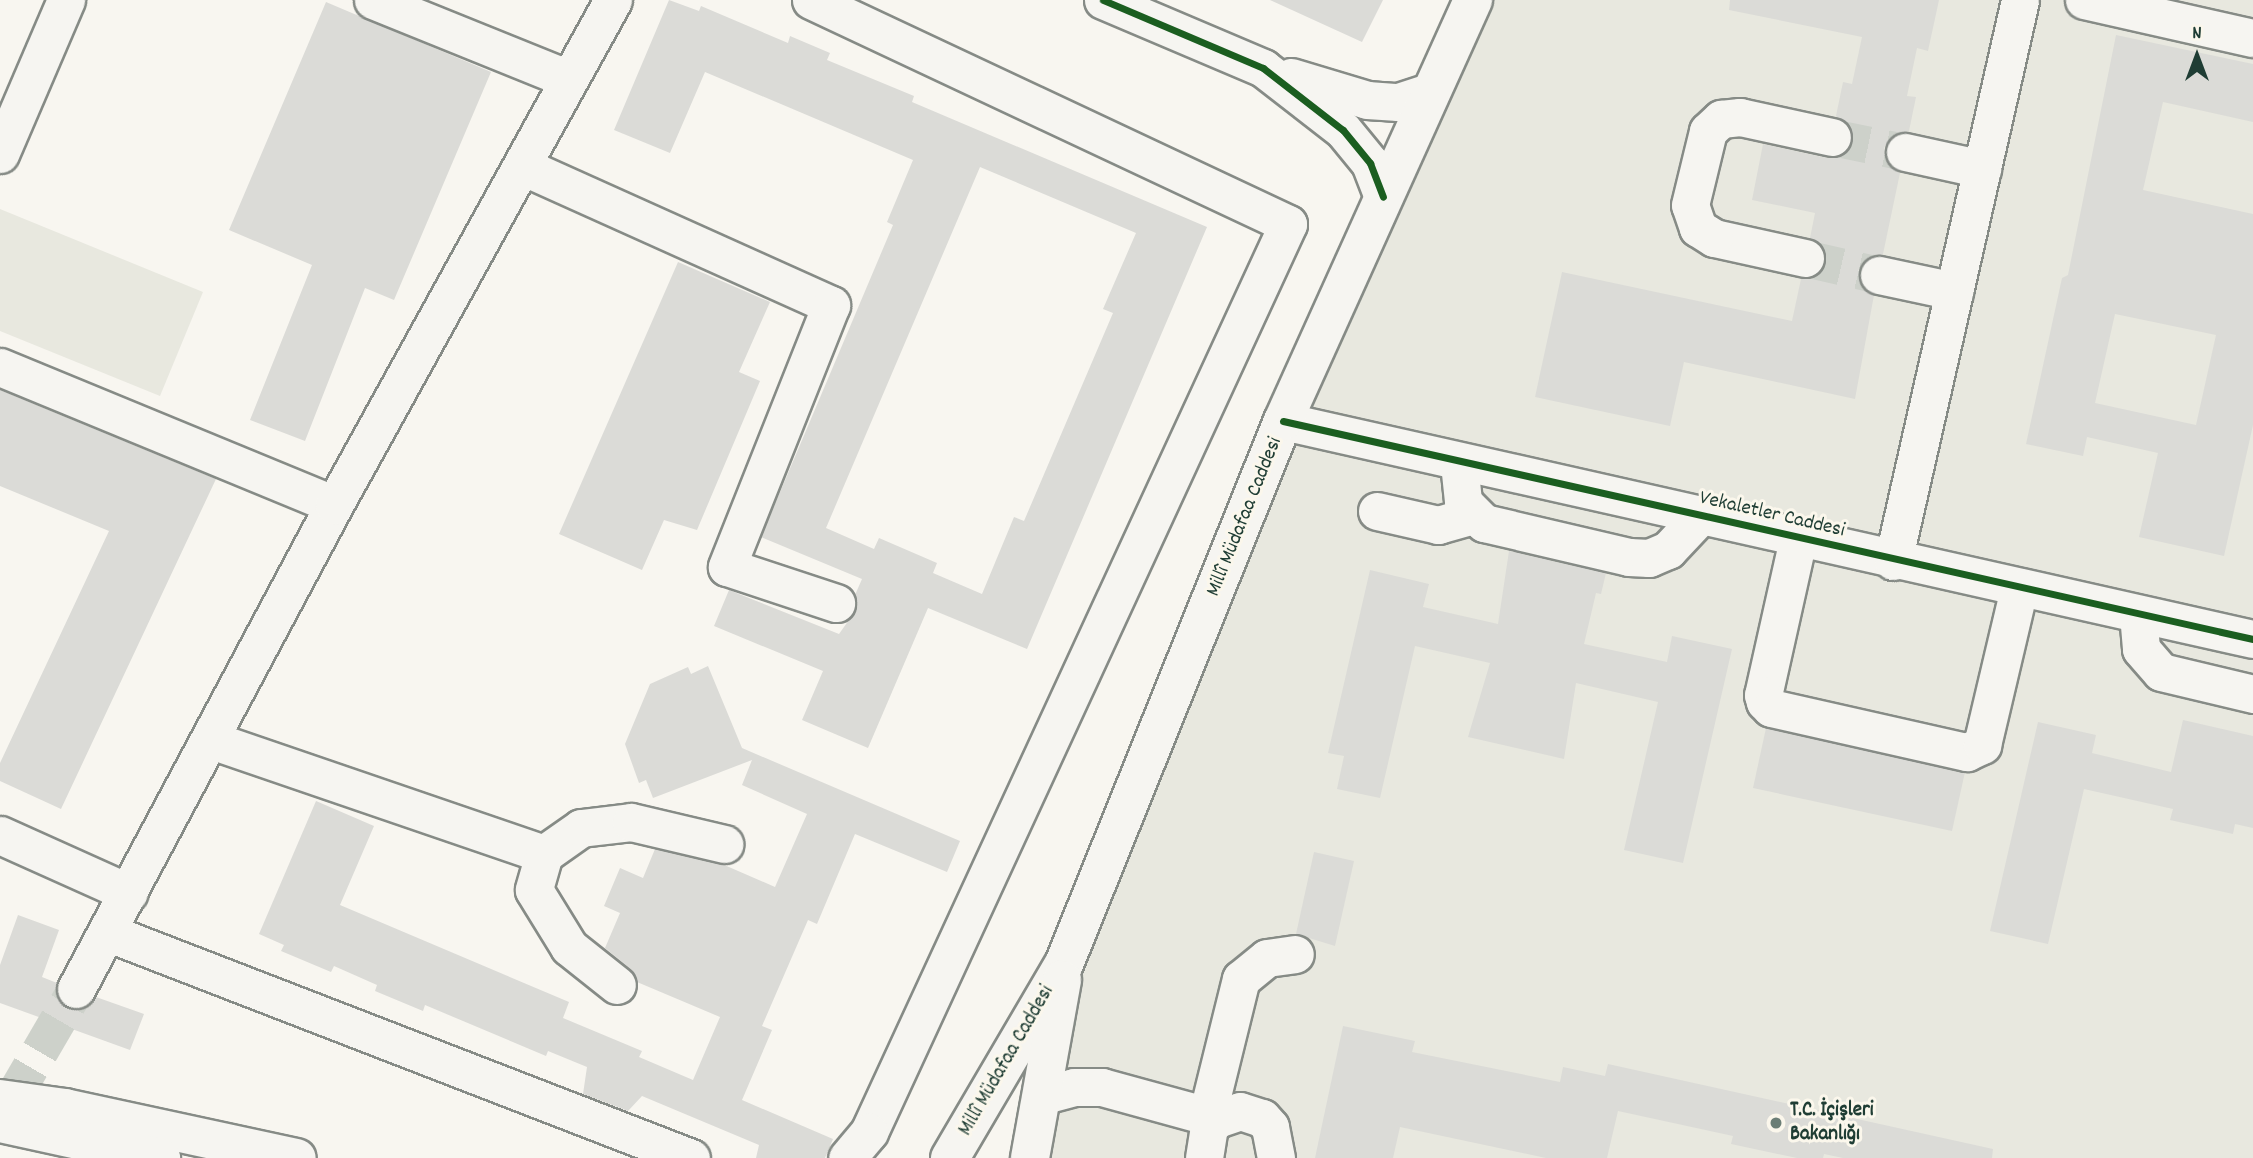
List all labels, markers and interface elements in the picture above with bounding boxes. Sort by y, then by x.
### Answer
north arrow [2162,21,2232,91]
text: N [2192,21,2202,48]
street label: Millî Müdafaa Caddesi [1202,434,1288,600]
street label: Vekaletler Caddesi [1697,486,1847,544]
street label: Millî Müdafaa Caddesi [954,981,1060,1141]
place label: T.C. İçişleri Bakanlığı [1790,1098,1874,1148]
marker: T.C. İçişleri Bakanlığı [1768,1115,1784,1131]

